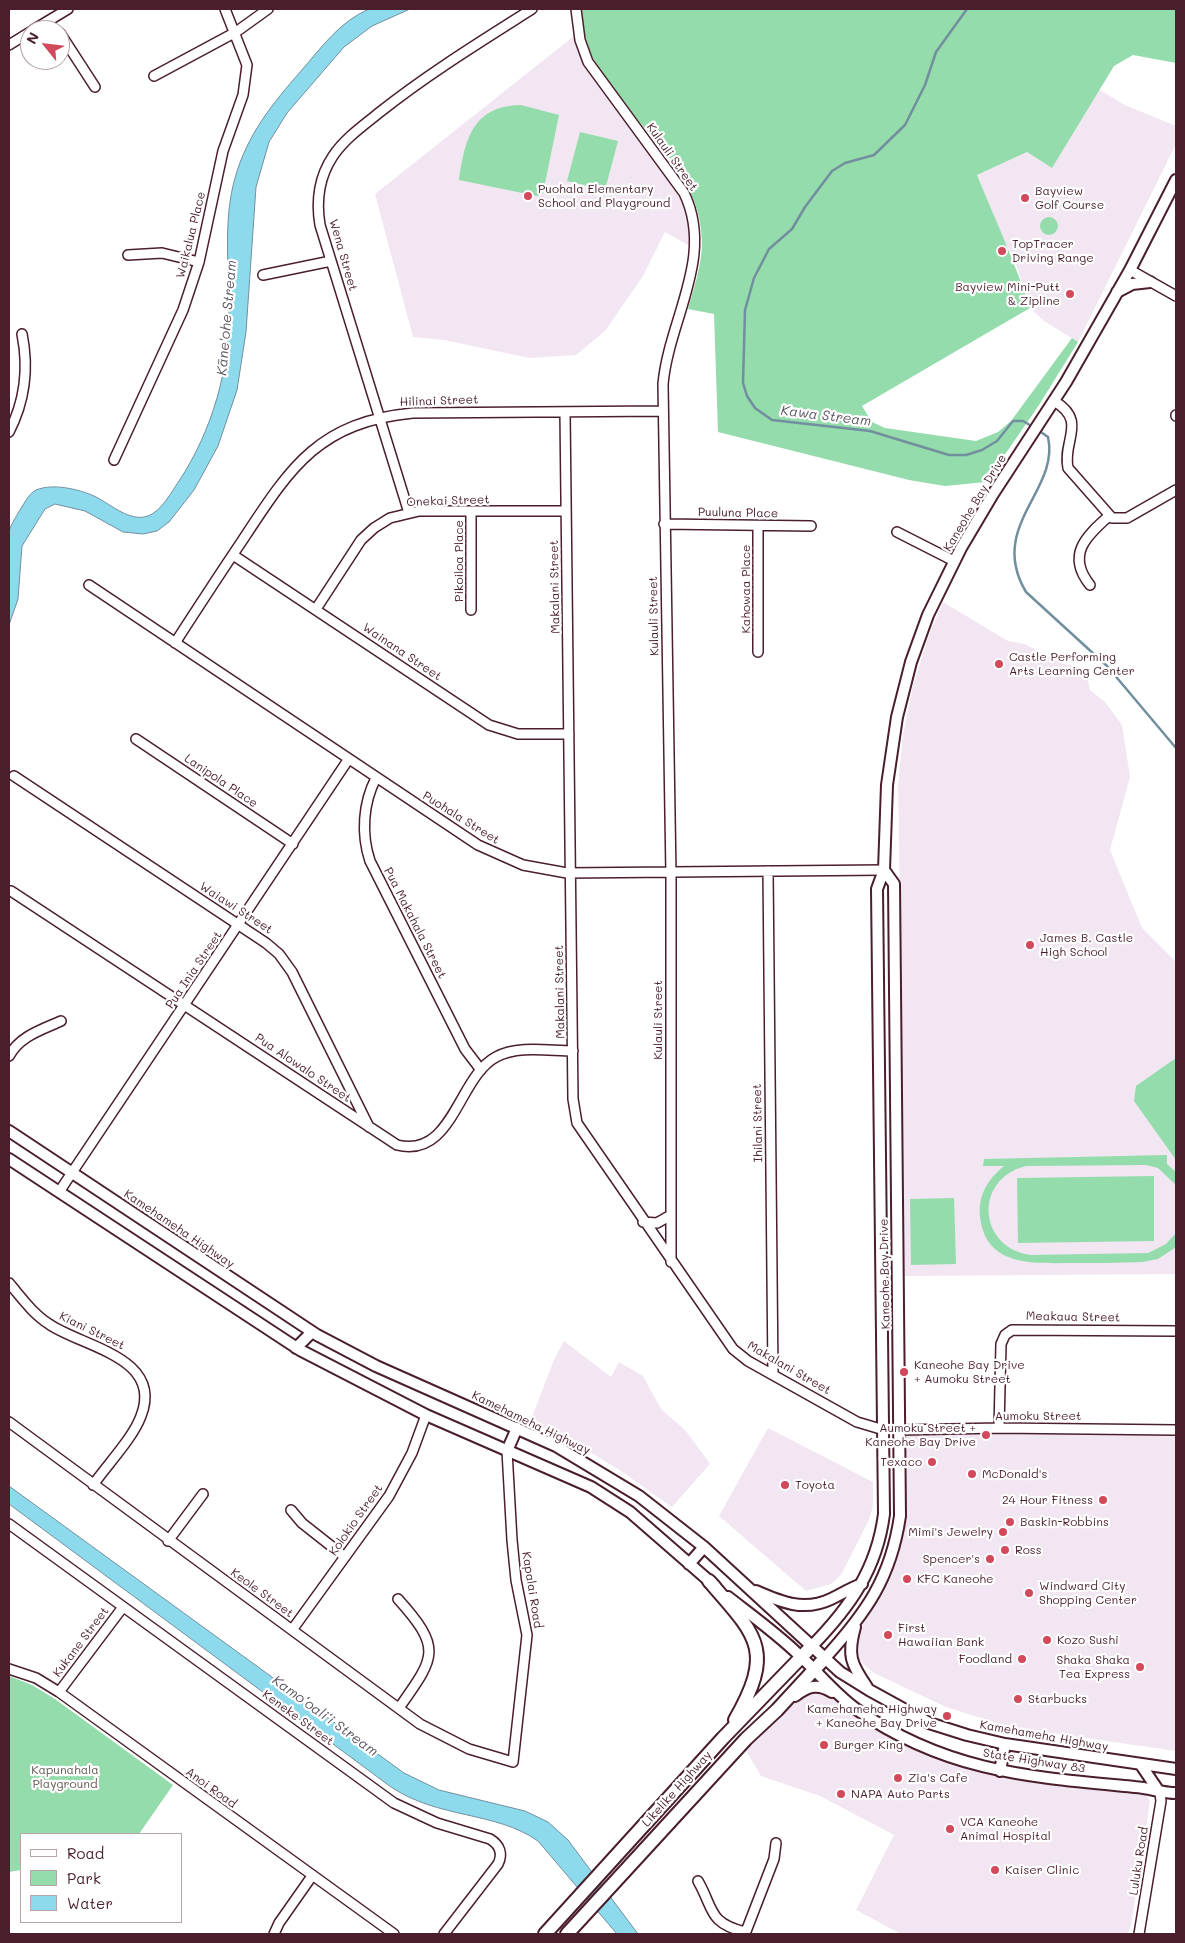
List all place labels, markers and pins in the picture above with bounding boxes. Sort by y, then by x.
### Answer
place label: Puohala Elementary School and Playground [538,182,670,210]
place label: Bayview Golf Course [1035,184,1104,212]
marker: Puohala Elementary School and Playground [522,190,534,202]
marker: Bayview Golf Course [1019,192,1031,204]
place label: TopTracer Driving Range [1012,237,1094,265]
marker: TopTracer Driving Range [996,245,1008,257]
place label: Bayview Mini-Putt & Zipline [955,280,1060,308]
marker: Bayview Mini-Putt & Zipline [1064,288,1076,300]
place label: Castle Performing Arts Learning Center [1009,650,1135,678]
marker: Castle Performing Arts Learning Center [993,658,1005,670]
place label: James B. Castle High School [1040,931,1133,959]
marker: James B. Castle High School [1024,939,1036,951]
place label: Kaneohe Bay Drive + Aumoku Street [914,1358,1025,1386]
marker: Kaneohe Bay Drive + Aumoku Street [898,1366,910,1378]
place label: Aumoku Street + Kaneohe Bay Drive [865,1421,976,1449]
marker: Aumoku Street + Kaneohe Bay Drive [980,1429,992,1441]
place label: Texaco [880,1455,922,1469]
marker: Texaco [926,1456,938,1468]
place label: McDonald's [982,1467,1047,1481]
marker: McDonald's [966,1468,978,1480]
place label: Toyota [795,1478,835,1492]
marker: Toyota [779,1479,791,1491]
place label: 24 Hour Fitness [1002,1493,1093,1507]
marker: 24 Hour Fitness [1097,1494,1109,1506]
place label: Baskin-Robbins [1020,1515,1109,1529]
marker: Baskin-Robbins [1004,1516,1016,1528]
place label: Mimi's Jewelry [908,1525,993,1539]
marker: Mimi's Jewelry [997,1526,1009,1538]
place label: Ross [1015,1543,1041,1557]
marker: Ross [999,1544,1011,1556]
place label: Spencer's [923,1552,980,1566]
marker: Spencer's [984,1553,996,1565]
place label: KFC Kaneohe [917,1572,994,1586]
marker: KFC Kaneohe [901,1573,913,1585]
place label: Windward City Shopping Center [1039,1579,1137,1607]
marker: Windward City Shopping Center [1023,1587,1035,1599]
place label: First Hawaiian Bank [898,1621,984,1649]
marker: First Hawaiian Bank [882,1629,894,1641]
place label: Kozo Sushi [1057,1633,1119,1647]
marker: Kozo Sushi [1041,1634,1053,1646]
place label: Foodland [959,1652,1012,1666]
marker: Foodland [1016,1653,1028,1665]
place label: Shaka Shaka Tea Express [1056,1653,1130,1681]
marker: Shaka Shaka Tea Express [1134,1661,1146,1673]
place label: Starbucks [1028,1692,1087,1706]
marker: Starbucks [1012,1693,1024,1705]
place label: Kamehameha Highway + Kaneohe Bay Drive [807,1702,937,1730]
marker: Kamehameha Highway + Kaneohe Bay Drive [941,1710,953,1722]
place label: Burger King [834,1738,903,1752]
marker: Burger King [818,1739,830,1751]
place label: Zia's Cafe [908,1771,968,1785]
marker: Zia's Cafe [892,1772,904,1784]
place label: NAPA Auto Parts [851,1787,950,1801]
marker: NAPA Auto Parts [835,1788,847,1800]
place label: VCA Kaneohe Animal Hospital [960,1815,1051,1843]
marker: VCA Kaneohe Animal Hospital [944,1823,956,1835]
place label: Kaiser Clinic [1005,1863,1079,1877]
marker: Kaiser Clinic [989,1864,1001,1876]

